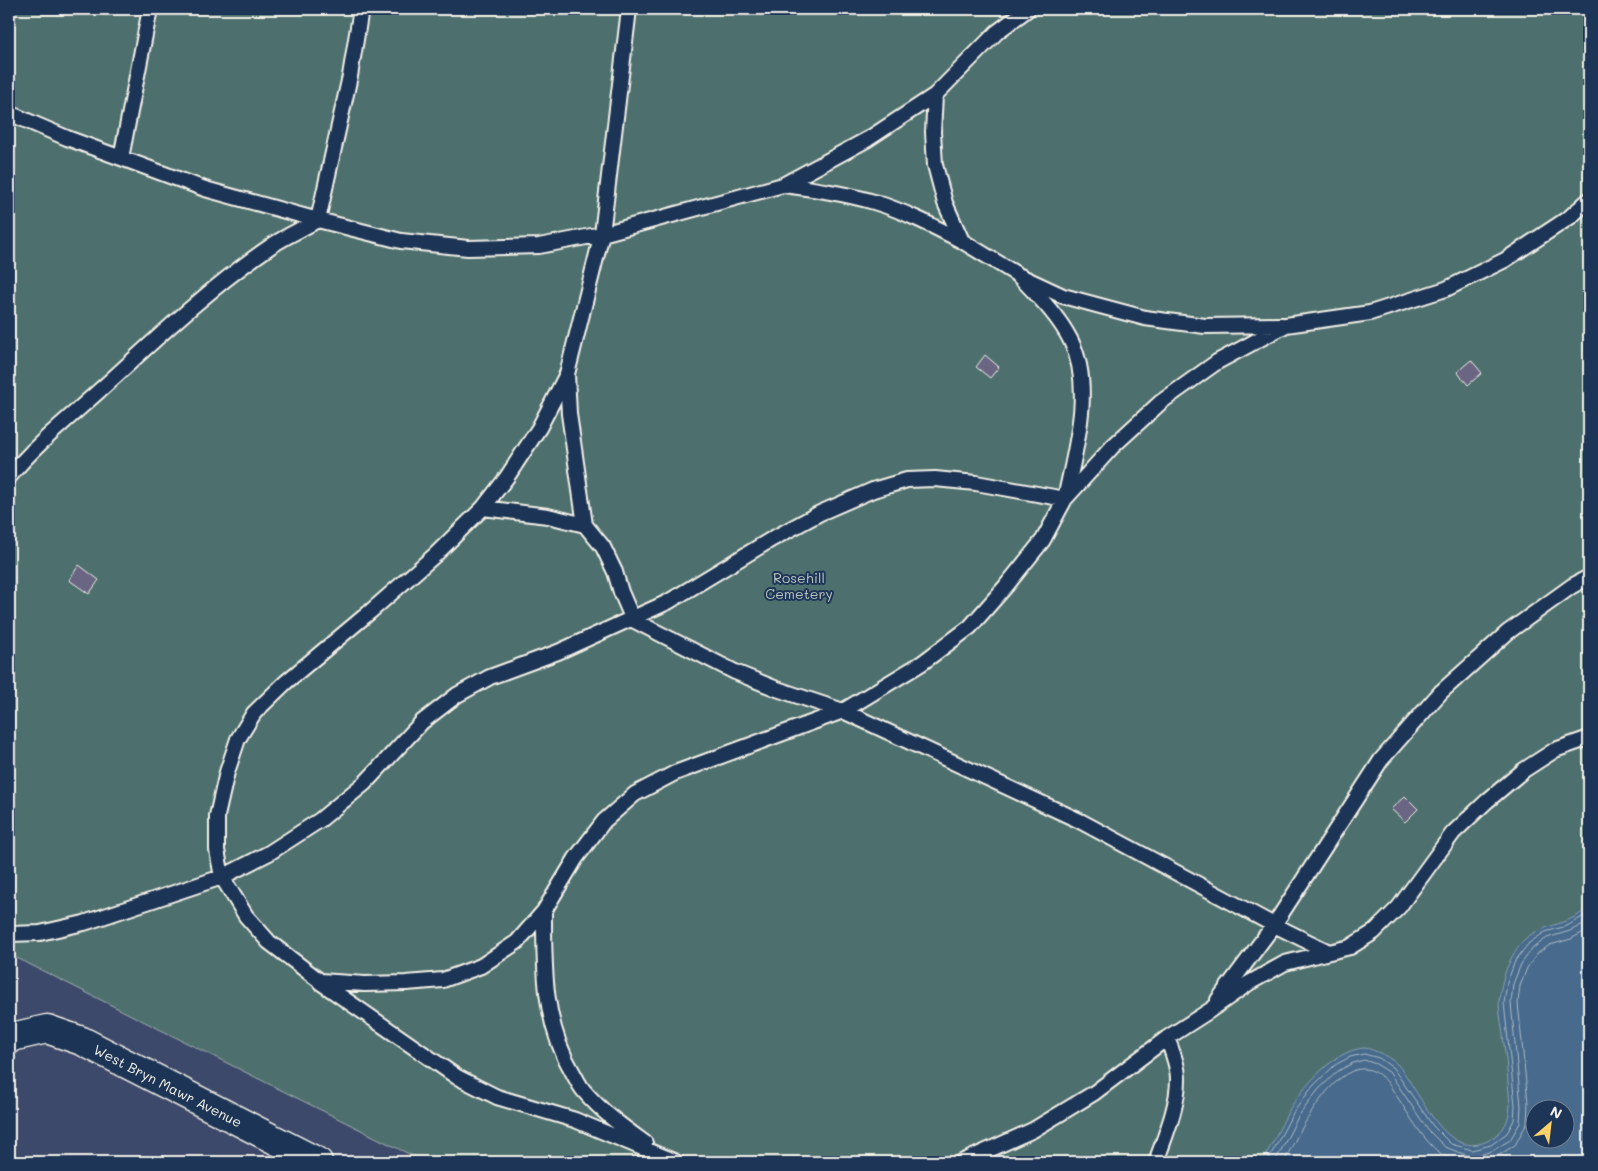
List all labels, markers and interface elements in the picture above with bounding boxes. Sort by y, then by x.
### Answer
park label: Rosehill Cemetery [765,568,833,603]
street label: West Bryn Mawr Avenue [91,1039,246,1131]
north arrow [1526,1098,1576,1148]
text: N [1547,1101,1565,1123]

